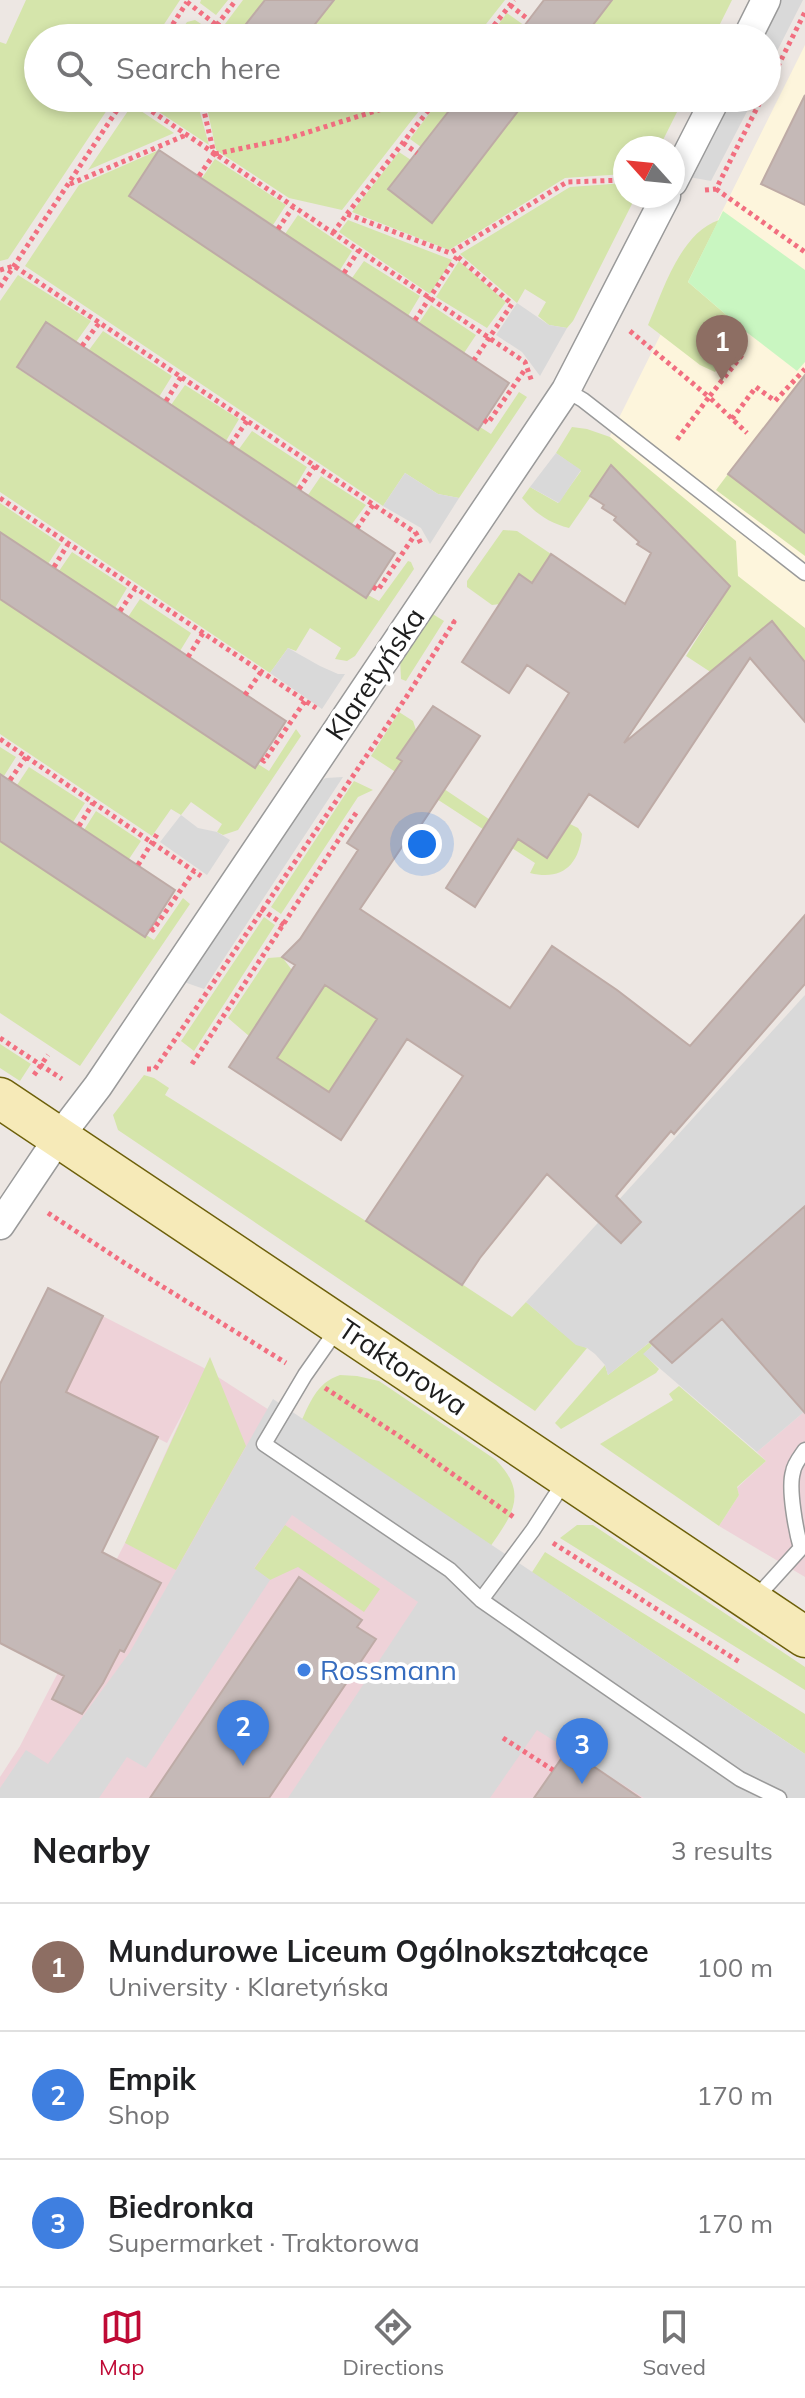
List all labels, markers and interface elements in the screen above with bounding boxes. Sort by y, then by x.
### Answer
search box [24,24,781,112]
icon: search [52,46,96,90]
text: Search here [116,49,281,87]
north arrow [613,136,685,208]
pin: 1 [696,315,748,381]
street label: Klaretyńska [317,601,432,747]
your location [402,824,442,864]
street label: Traktorowa [332,1311,474,1422]
place label: Rossmann [320,1652,457,1687]
marker: Rossmann [295,1661,313,1679]
pin: 2 [217,1700,269,1766]
pin: 3 [556,1718,608,1784]
text: Nearby [32,1829,150,1872]
text: 3 results [671,1834,773,1867]
text: Mundurowe Liceum Ogólnokształcące [108,1932,649,1970]
text: 1 [50,1951,66,1984]
text: 100 m [697,1951,773,1984]
text: University · Klaretyńska [108,1970,389,2003]
text: Empik [108,2060,196,2098]
text: 2 [50,2079,66,2112]
text: 170 m [697,2079,773,2112]
text: Shop [108,2098,170,2131]
text: Biedronka [108,2188,254,2226]
text: 3 [50,2207,66,2240]
text: 170 m [697,2207,773,2240]
text: Supermarket · Traktorowa [108,2226,420,2259]
tab: Map [99,2305,144,2381]
tab: Directions [343,2305,444,2381]
tab: Saved [642,2305,706,2381]

